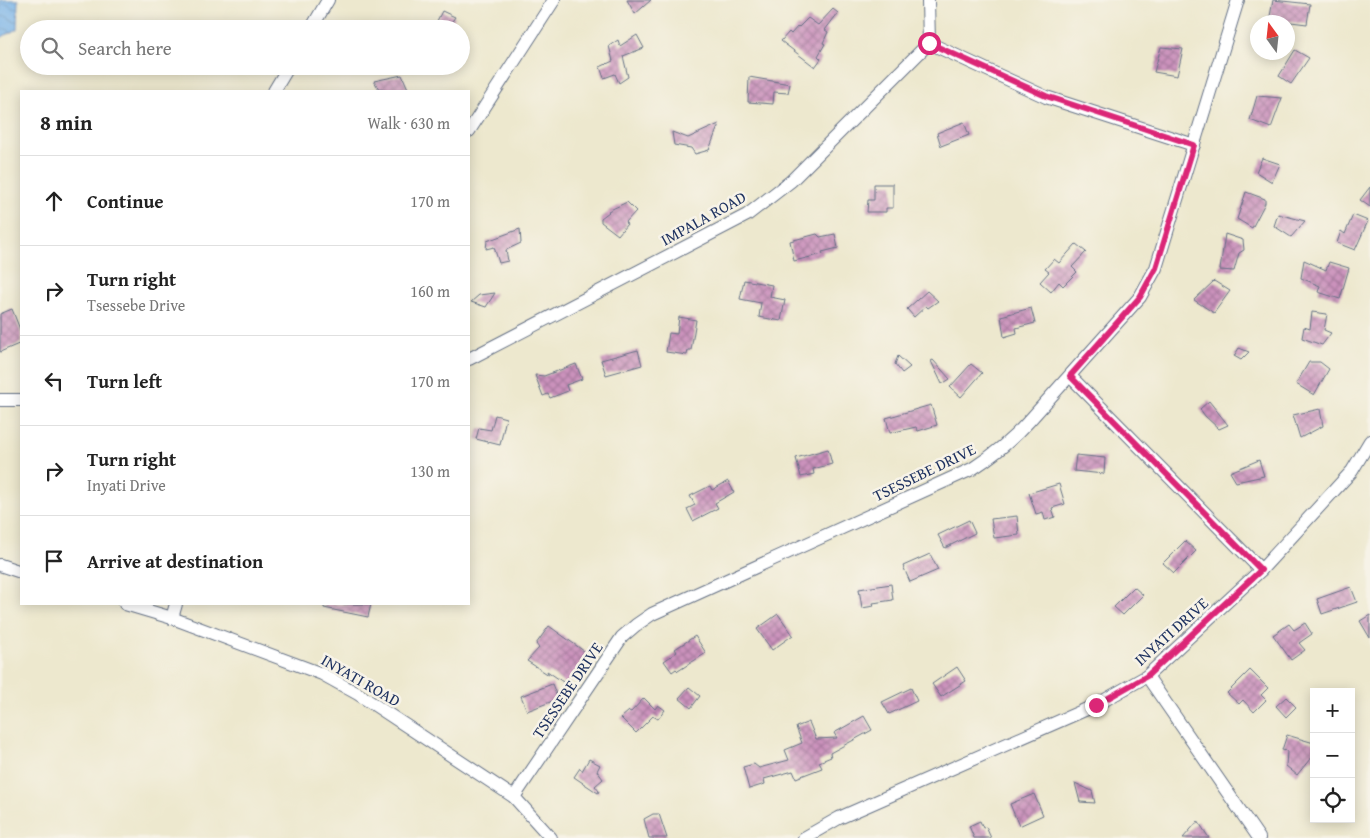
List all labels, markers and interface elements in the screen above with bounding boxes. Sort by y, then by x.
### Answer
north arrow [1250,15,1295,60]
search box [20,20,470,75]
route start [918,32,941,55]
icon: search [38,34,66,62]
text: Search here [78,34,172,62]
text: 8 min [40,107,92,138]
text: Walk · 630 m [367,111,450,135]
street label: IMPALA ROAD [656,185,750,251]
icon: ahead [40,187,68,215]
text: Continue [87,187,164,215]
text: 170 m [410,189,450,213]
text: Turn right [87,265,176,293]
icon: right [40,277,68,305]
text: 160 m [410,279,450,303]
text: Tsessebe Drive [87,293,185,317]
icon: left [40,367,68,395]
text: Turn left [87,367,162,395]
text: 170 m [410,369,450,393]
street label: TSESSEBE DRIVE [869,437,979,507]
text: Turn right [87,445,176,473]
icon: right [40,457,68,485]
text: 130 m [410,459,450,483]
text: Inyati Drive [87,473,166,497]
icon: arrive [40,547,68,575]
text: Arrive at destination [87,547,263,575]
street label: INYATI DRIVE [1129,591,1213,671]
street label: TSESSEBE DRIVE [526,637,608,743]
street label: INYATI ROAD [317,648,405,713]
map controls [1310,688,1355,823]
button: + [1310,688,1355,733]
route end [1085,694,1108,717]
button: − [1310,733,1355,778]
button: locate [1310,778,1355,823]

